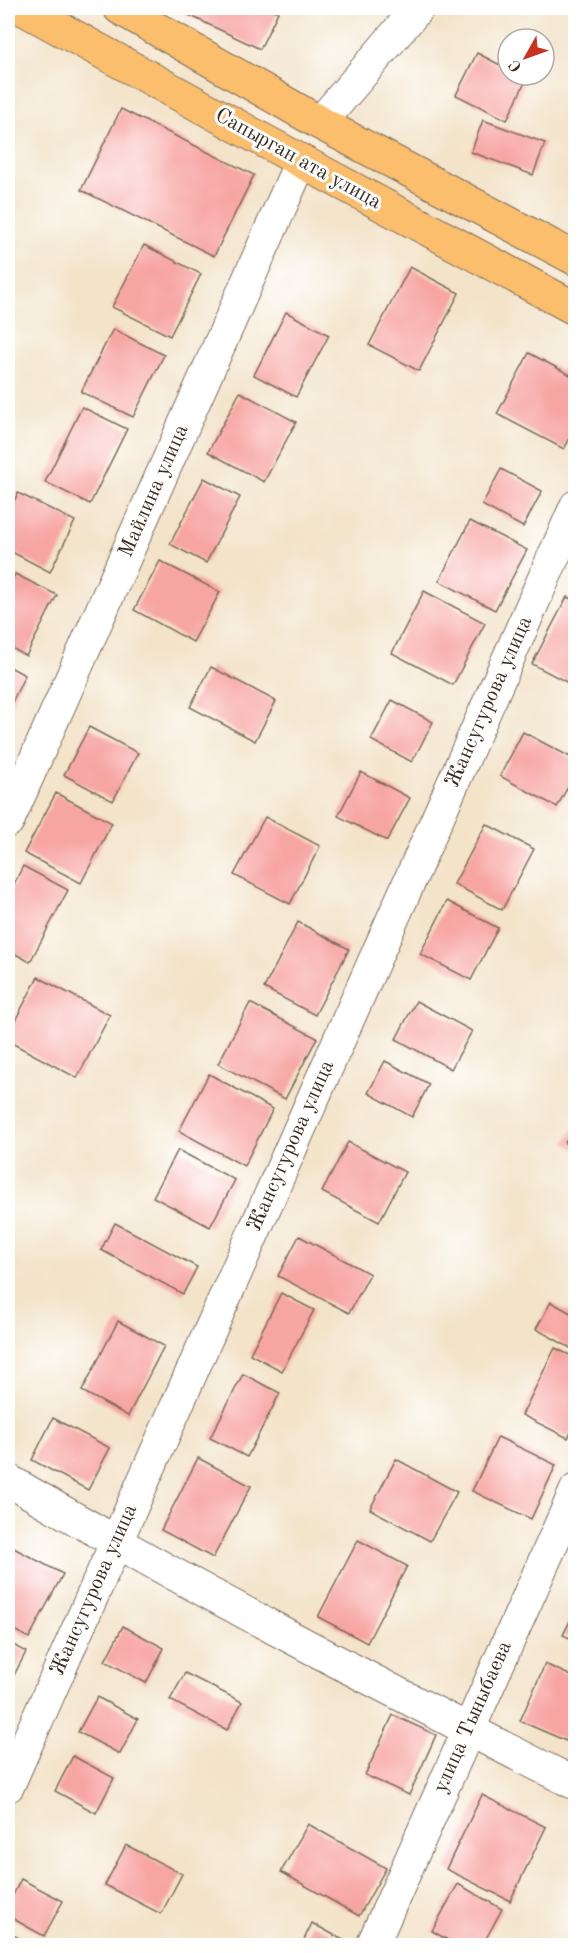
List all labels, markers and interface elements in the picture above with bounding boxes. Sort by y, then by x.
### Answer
north arrow [496,27,556,87]
text: С [507,56,526,75]
street label: Сапырган ата улица [212,105,384,213]
street label: Майлина улица [115,422,193,560]
street label: Жансугурова улица [442,613,536,791]
street label: Жансугурова улица [244,1057,338,1235]
street label: Жансугурова улица [47,1501,141,1679]
street label: улица Тыныбаева [430,1638,516,1796]

